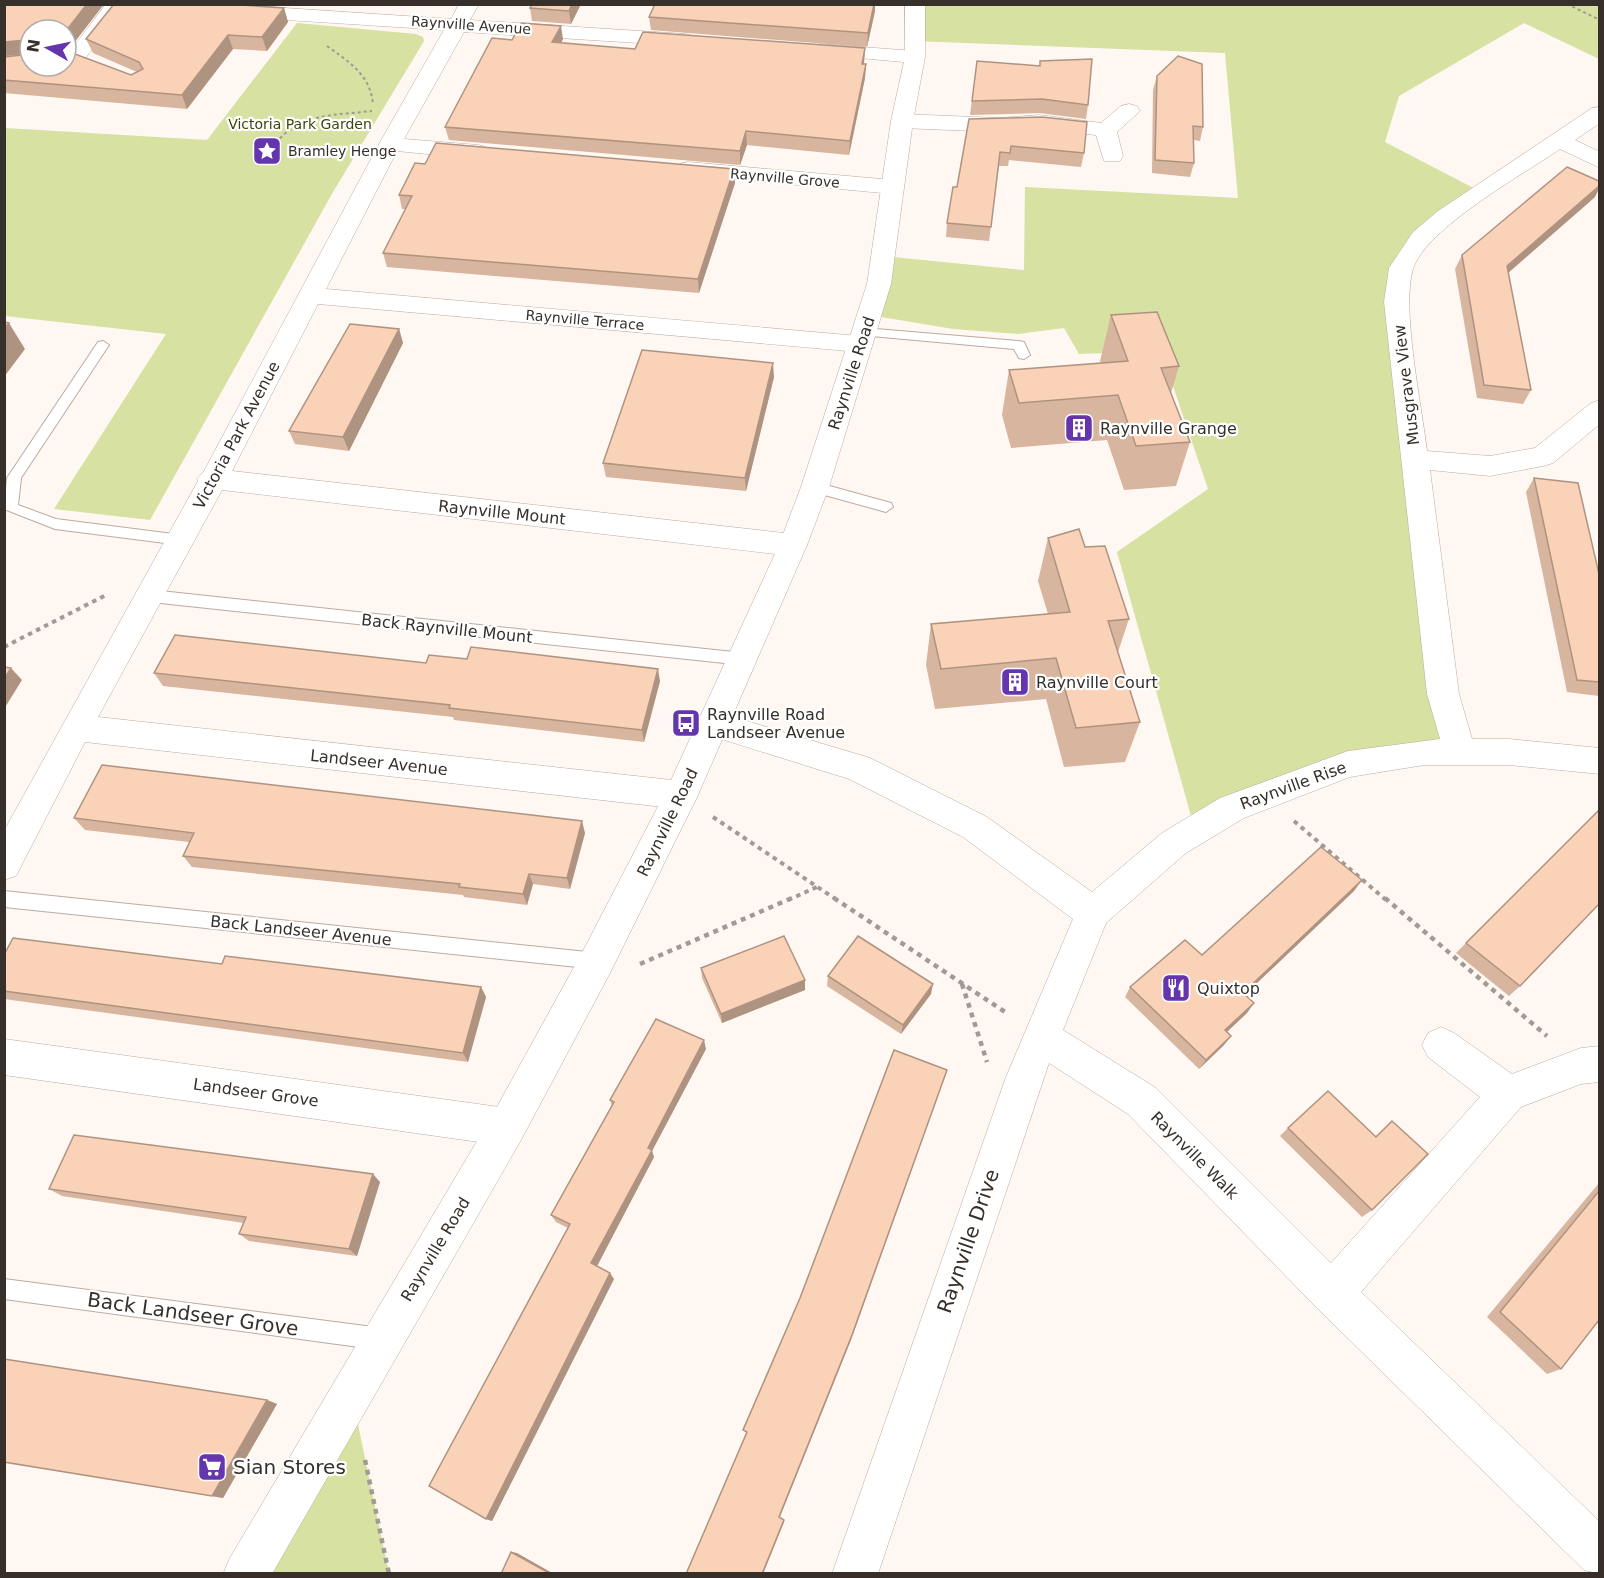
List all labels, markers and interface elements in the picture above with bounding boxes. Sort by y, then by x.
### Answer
street label: Raynville Avenue [410,13,532,37]
north arrow [18,18,78,78]
text: N [23,38,44,54]
park label: Victoria Park Garden [228,116,372,132]
place icon: Bramley Henge [251,135,283,167]
place label: Bramley Henge [288,143,396,159]
street label: Raynville Grove [730,165,840,191]
street label: Raynville Terrace [525,307,645,333]
street label: Raynville Road [824,314,879,432]
street label: Musgrave View [1390,324,1423,446]
street label: Victoria Park Avenue [189,358,284,513]
building icon: Raynville Grange [1063,412,1095,444]
place label: Raynville Grange [1100,419,1237,438]
street label: Raynville Mount [437,496,567,529]
street label: Back Raynville Mount [360,610,533,647]
building icon: Raynville Court [999,666,1031,698]
place label: Raynville Court [1036,673,1158,692]
place label: Raynville Road Landseer Avenue [707,705,845,742]
bus stop icon: Raynville Road Landseer Avenue [670,707,702,739]
street label: Landseer Avenue [309,746,449,779]
street label: Raynville Rise [1237,757,1349,813]
street label: Raynville Road [633,765,702,879]
street label: Back Landseer Avenue [209,912,392,949]
restaurant icon: Quixtop [1160,972,1192,1004]
place label: Quixtop [1197,979,1260,998]
street label: Landseer Grove [192,1074,320,1111]
street label: Raynville Walk [1147,1108,1243,1204]
street label: Raynville Drive [932,1166,1004,1316]
street label: Raynville Road [397,1194,474,1305]
street label: Back Landseer Grove [86,1287,300,1341]
supermarket icon: Sian Stores [196,1451,228,1483]
place label: Sian Stores [233,1455,346,1479]

